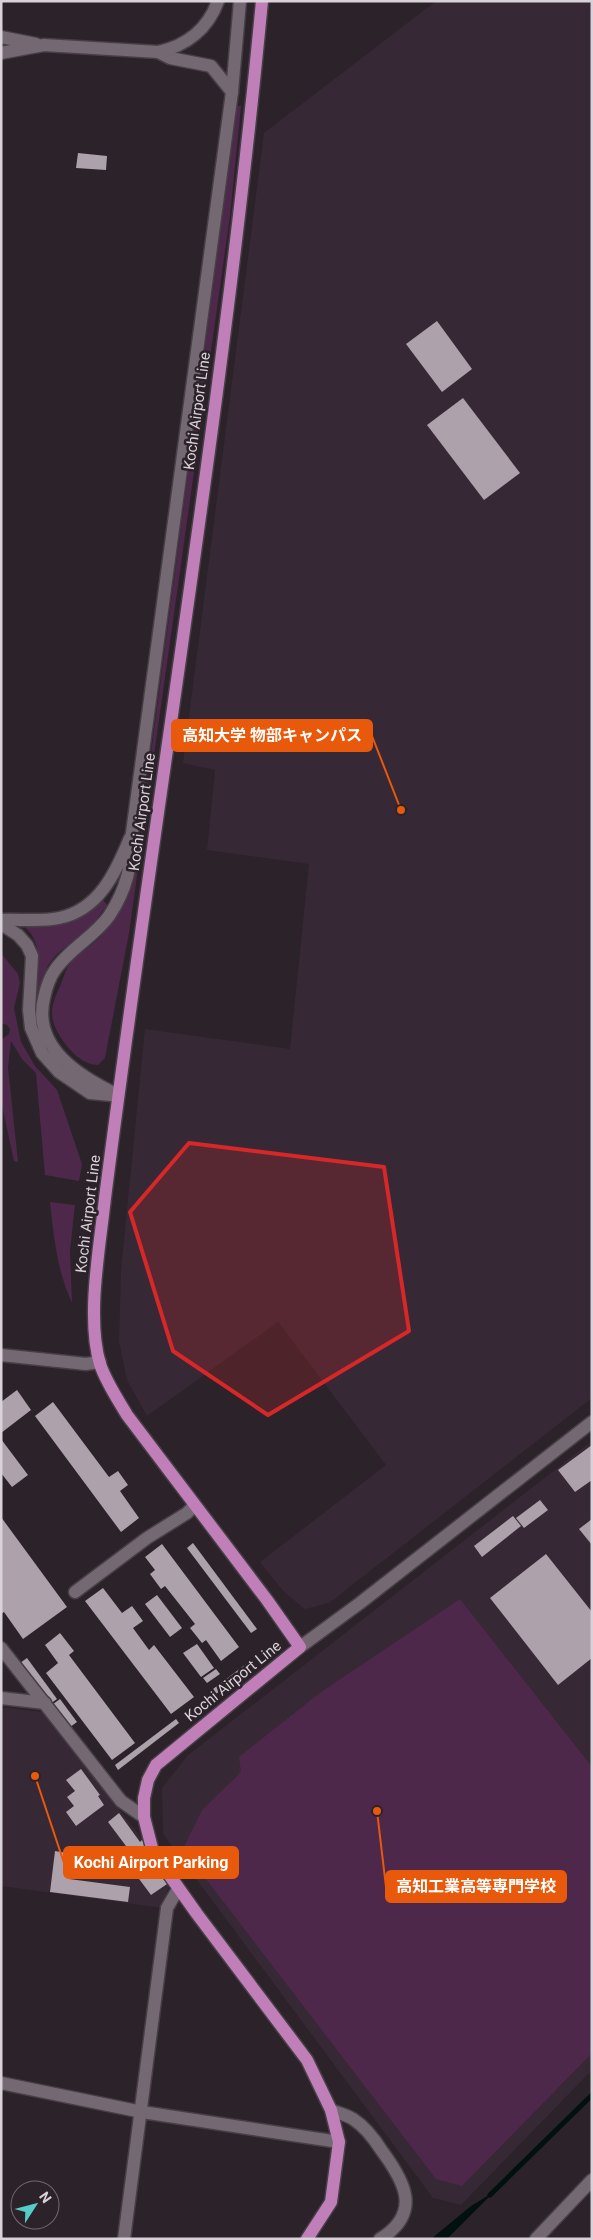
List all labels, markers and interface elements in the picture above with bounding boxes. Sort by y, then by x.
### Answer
street label: Kochi Airport Line [180,351,214,471]
callout: 高知大学 物部キャンパス [172,720,372,751]
text: 高知大学 物部キャンパス [182,726,362,745]
street label: Kochi Airport Line [125,752,159,872]
street label: Kochi Airport Line [72,1154,104,1274]
street label: Kochi Airport Line [181,1637,285,1725]
callout: Kochi Airport Parking [64,1847,238,1878]
text: Kochi Airport Parking [74,1853,228,1872]
callout: 高知工業高等専門学校 [386,1871,566,1902]
text: 高知工業高等専門学校 [396,1877,556,1896]
north arrow [10,2180,60,2230]
text: N [36,2189,55,2206]

